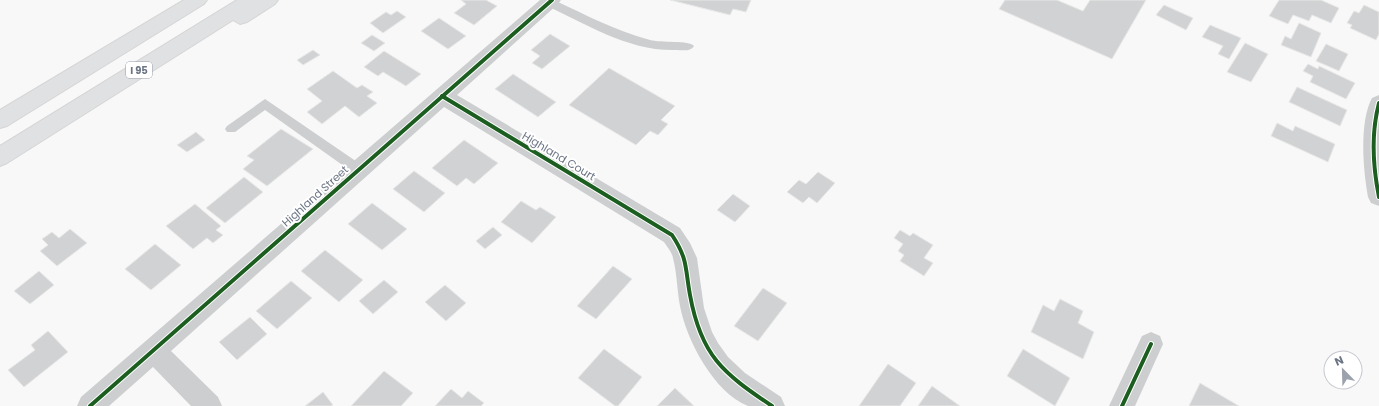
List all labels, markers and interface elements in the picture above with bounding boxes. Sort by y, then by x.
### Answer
road number: I 95 [126,62,152,78]
street label: Highland Court [519,128,599,184]
street label: Highland Street [278,162,352,230]
north arrow [1323,350,1363,390]
text: N [1332,352,1346,370]

